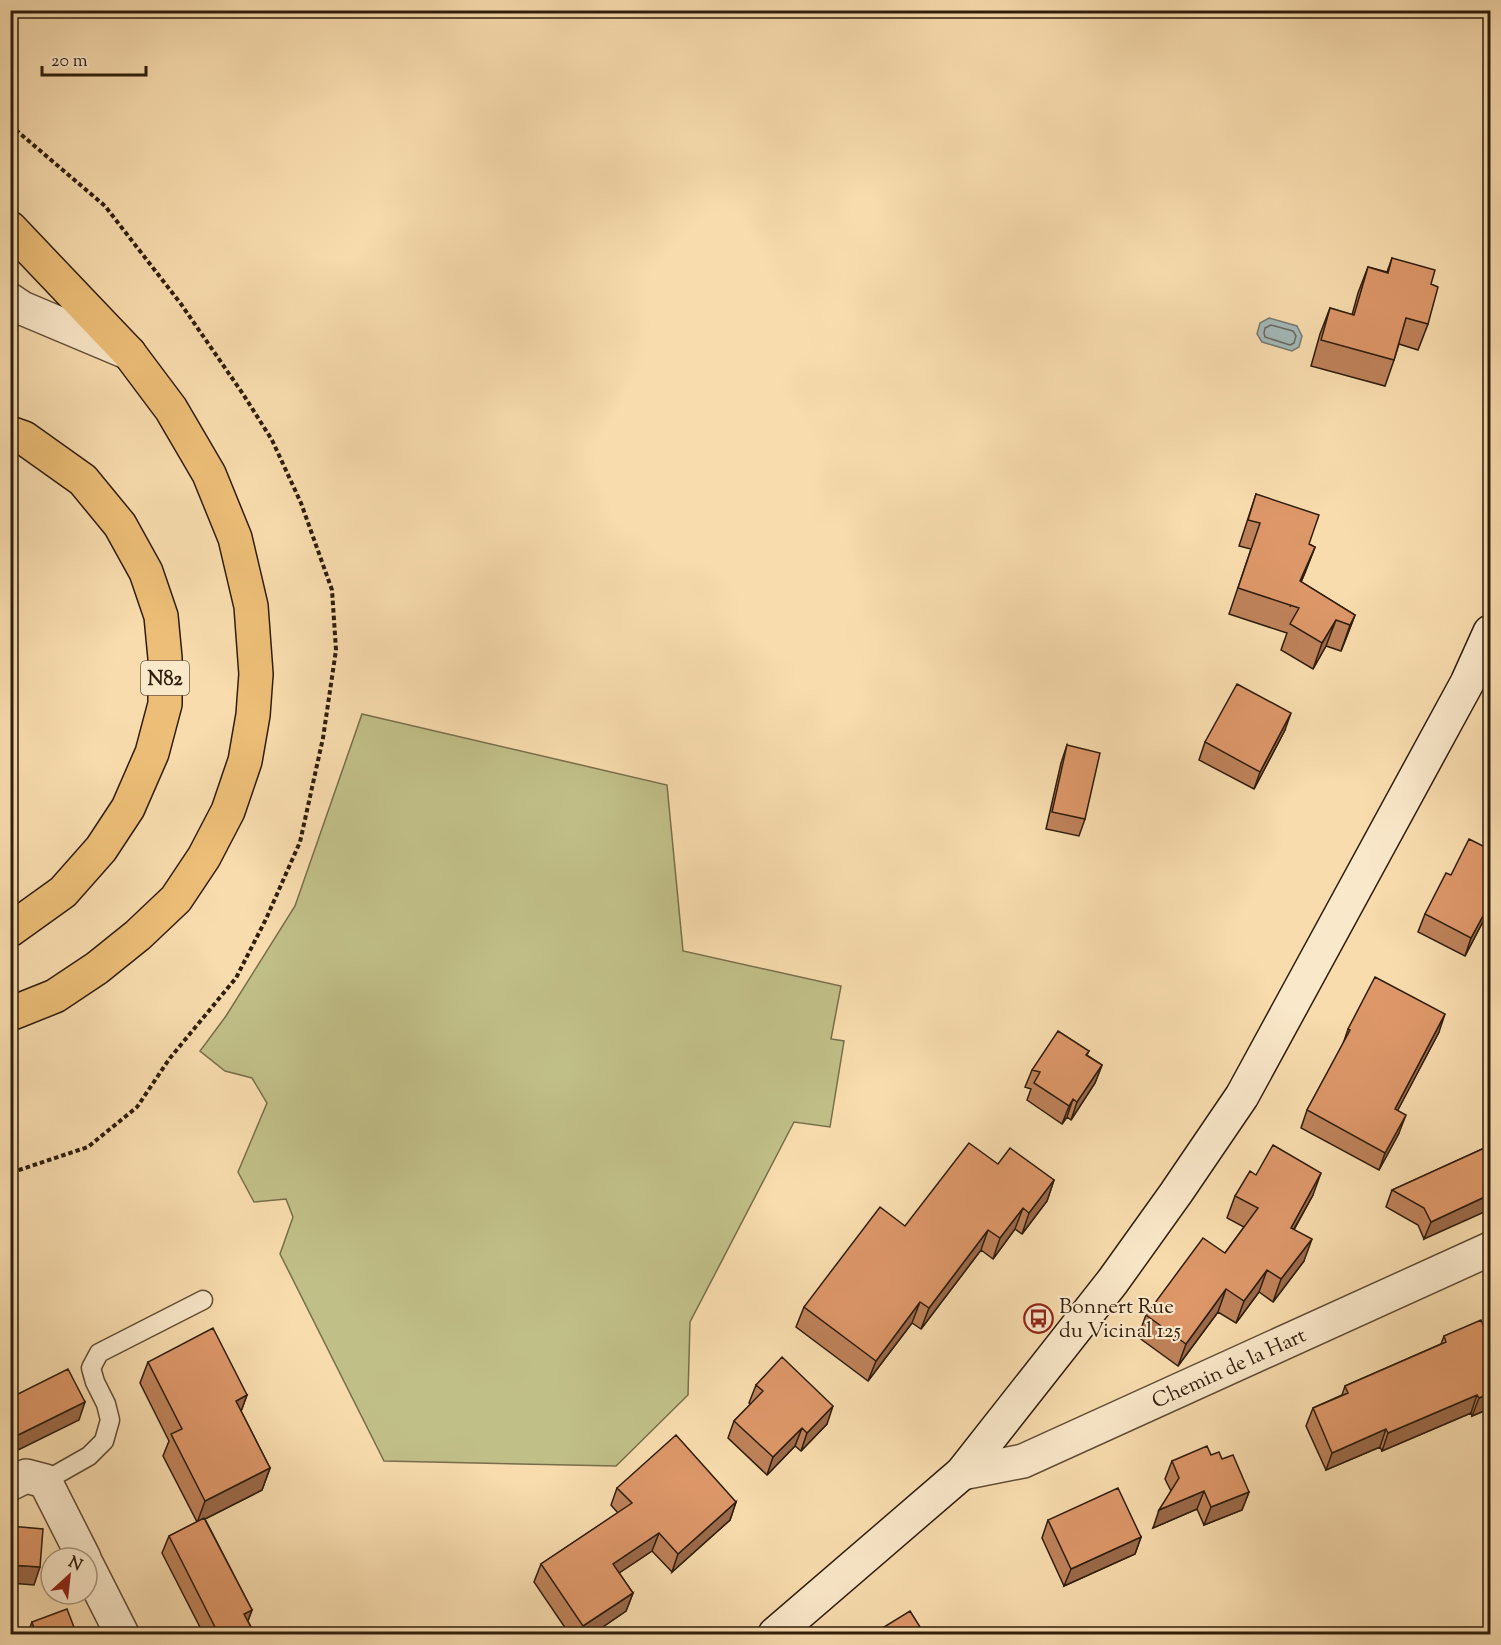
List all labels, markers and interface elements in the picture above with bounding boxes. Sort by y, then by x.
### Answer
scale bar [42,39,146,77]
text: 20 m [51,49,88,75]
road number: N82 [141,661,189,695]
place label: Bonnert Rue du Vicinal 125 [1059,1293,1181,1347]
bus stop icon: Bonnert Rue du Vicinal 125 [1022,1302,1054,1334]
street label: Chemin de la Hart [1148,1321,1311,1417]
north arrow [39,1546,99,1606]
text: N [64,1552,86,1578]

